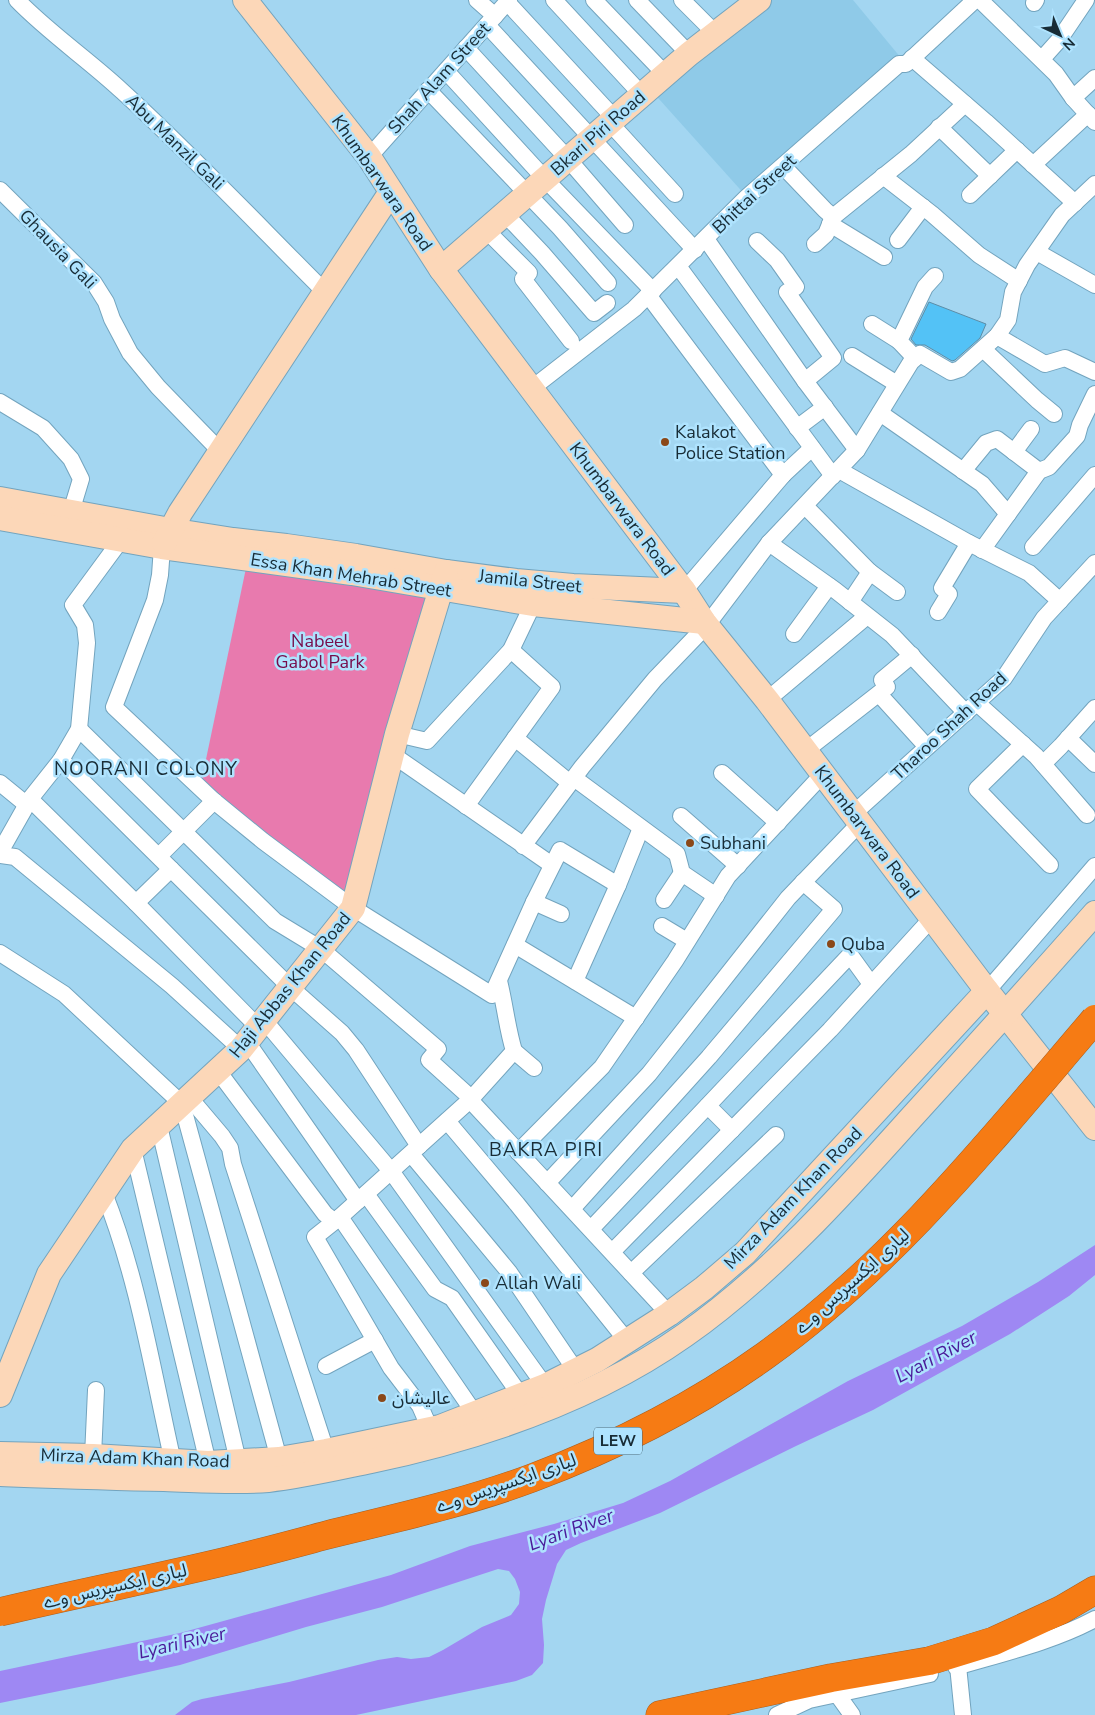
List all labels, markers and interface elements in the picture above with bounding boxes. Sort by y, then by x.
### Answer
north arrow [1035,10,1085,60]
street label: Shah Alam Street [382,16,496,139]
text: N [1058,34,1079,54]
street label: Bkari Piri Road [545,85,651,181]
street label: Abu Manzil Gali [121,89,229,195]
street label: Khumbarwara Road [326,110,438,256]
street label: Bhittai Street [707,148,802,239]
street label: Ghausia Gali [14,204,102,294]
place label: Kalakot Police Station [675,420,785,465]
marker: Kalakot Police Station [659,436,671,448]
street label: Khumbarwara Road [564,438,680,580]
street label: Essa Khan Mehrab Street [249,547,454,603]
street label: Jamila Street [476,564,583,598]
park label: Nabeel Gabol Park [275,629,366,674]
street label: Tharoo Shah Road [886,666,1012,786]
district label: NOORANI COLONY [54,756,238,782]
street label: Khumbarwara Road [809,761,925,903]
place label: Subhani [700,831,766,855]
marker: Subhani [684,837,696,849]
street label: Haji Abbas Khan Road [224,907,356,1063]
place label: Quba [841,932,885,956]
marker: Quba [825,938,837,950]
street label: Mirza Adam Khan Road [719,1122,867,1274]
district label: BAKRA PIRI [489,1137,603,1163]
street label: لیاری ایکسپریس وے [789,1223,915,1339]
place label: Allah Wali [495,1271,581,1295]
marker: Allah Wali [479,1277,491,1289]
water label: Lyari River [891,1324,982,1389]
place label: عالیشان [392,1386,451,1410]
marker: عالیشان [376,1392,388,1404]
road number: LEW [594,1428,642,1454]
street label: Mirza Adam Khan Road [40,1443,230,1473]
street label: لیاری ایکسپریس وے [433,1448,579,1518]
water label: Lyari River [525,1502,618,1557]
street label: لیاری ایکسپریس وے [41,1558,189,1614]
water label: Lyari River [136,1620,229,1666]

